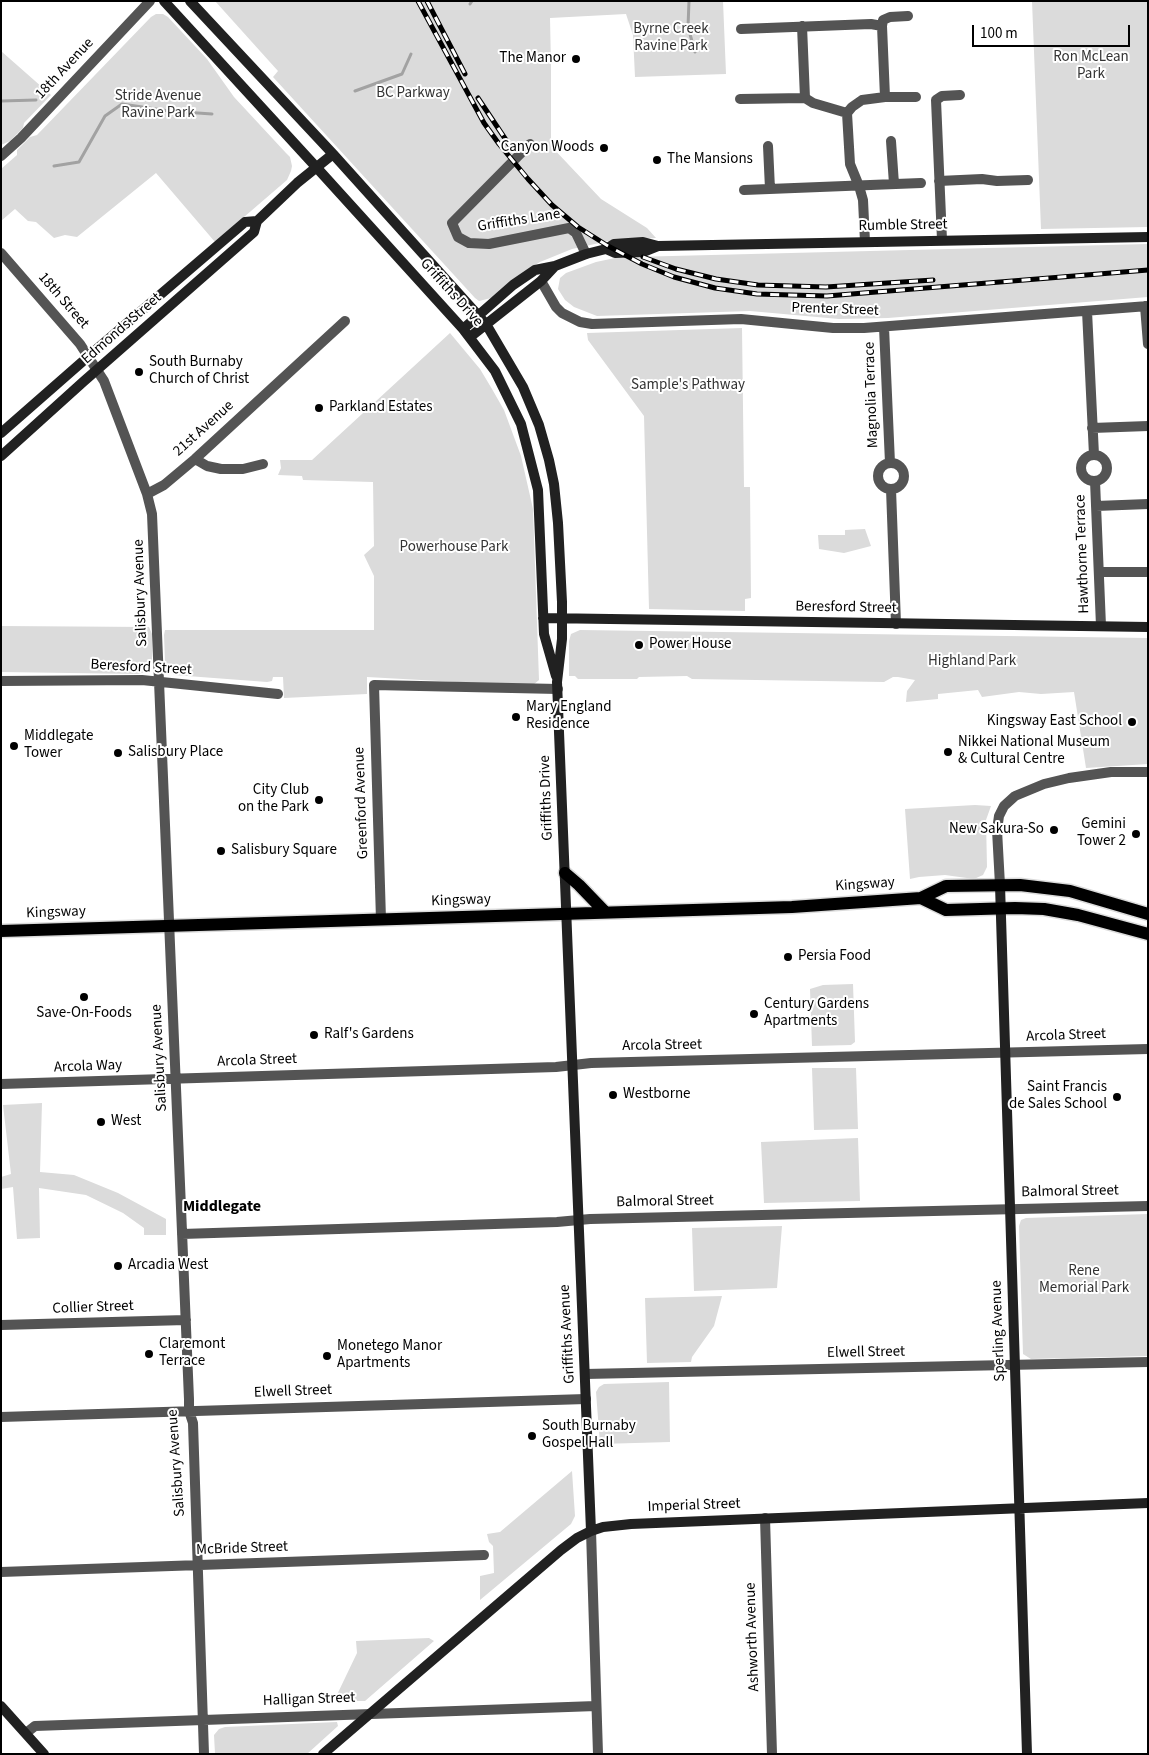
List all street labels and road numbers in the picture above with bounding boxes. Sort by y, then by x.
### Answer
street label: 18th Avenue [32,35,98,103]
street label: Griffiths Lane [476,206,562,236]
street label: Rumble Street [858,216,948,236]
street label: Griffiths Drive [416,255,486,331]
street label: 18th Street [34,269,92,333]
street label: Edmonds Street [78,289,166,369]
street label: Prenter Street [791,299,879,321]
street label: Magnolia Terrace [861,341,883,449]
street label: 21st Avenue [170,397,238,461]
street label: Hawthorne Terrace [1072,494,1094,614]
street label: Salisbury Avenue [130,539,152,647]
street label: Beresford Street [795,598,897,618]
street label: Beresford Street [90,656,192,680]
street label: Greenford Avenue [351,747,373,859]
street label: Griffiths Drive [537,755,557,841]
street label: Kingsway [835,874,895,896]
street label: Kingsway [431,891,491,911]
street label: Kingsway [26,903,86,923]
street label: Salisbury Avenue [148,1004,172,1112]
street label: Arcola Street [1026,1026,1106,1046]
street label: Arcola Street [622,1036,702,1056]
street label: Arcola Street [217,1051,297,1071]
street label: Arcola Way [54,1057,122,1077]
street label: Balmoral Street [1021,1182,1119,1202]
street label: Balmoral Street [616,1192,714,1212]
street label: Sperling Avenue [988,1280,1010,1382]
street label: Griffiths Avenue [556,1284,580,1384]
street label: Collier Street [52,1298,134,1318]
street label: Elwell Street [827,1343,905,1363]
street label: Elwell Street [254,1382,332,1402]
street label: Salisbury Avenue [164,1409,190,1517]
street label: Imperial Street [647,1495,741,1517]
street label: McBride Street [196,1538,288,1560]
street label: Ashworth Avenue [742,1582,764,1692]
street label: Halligan Street [263,1689,355,1711]

